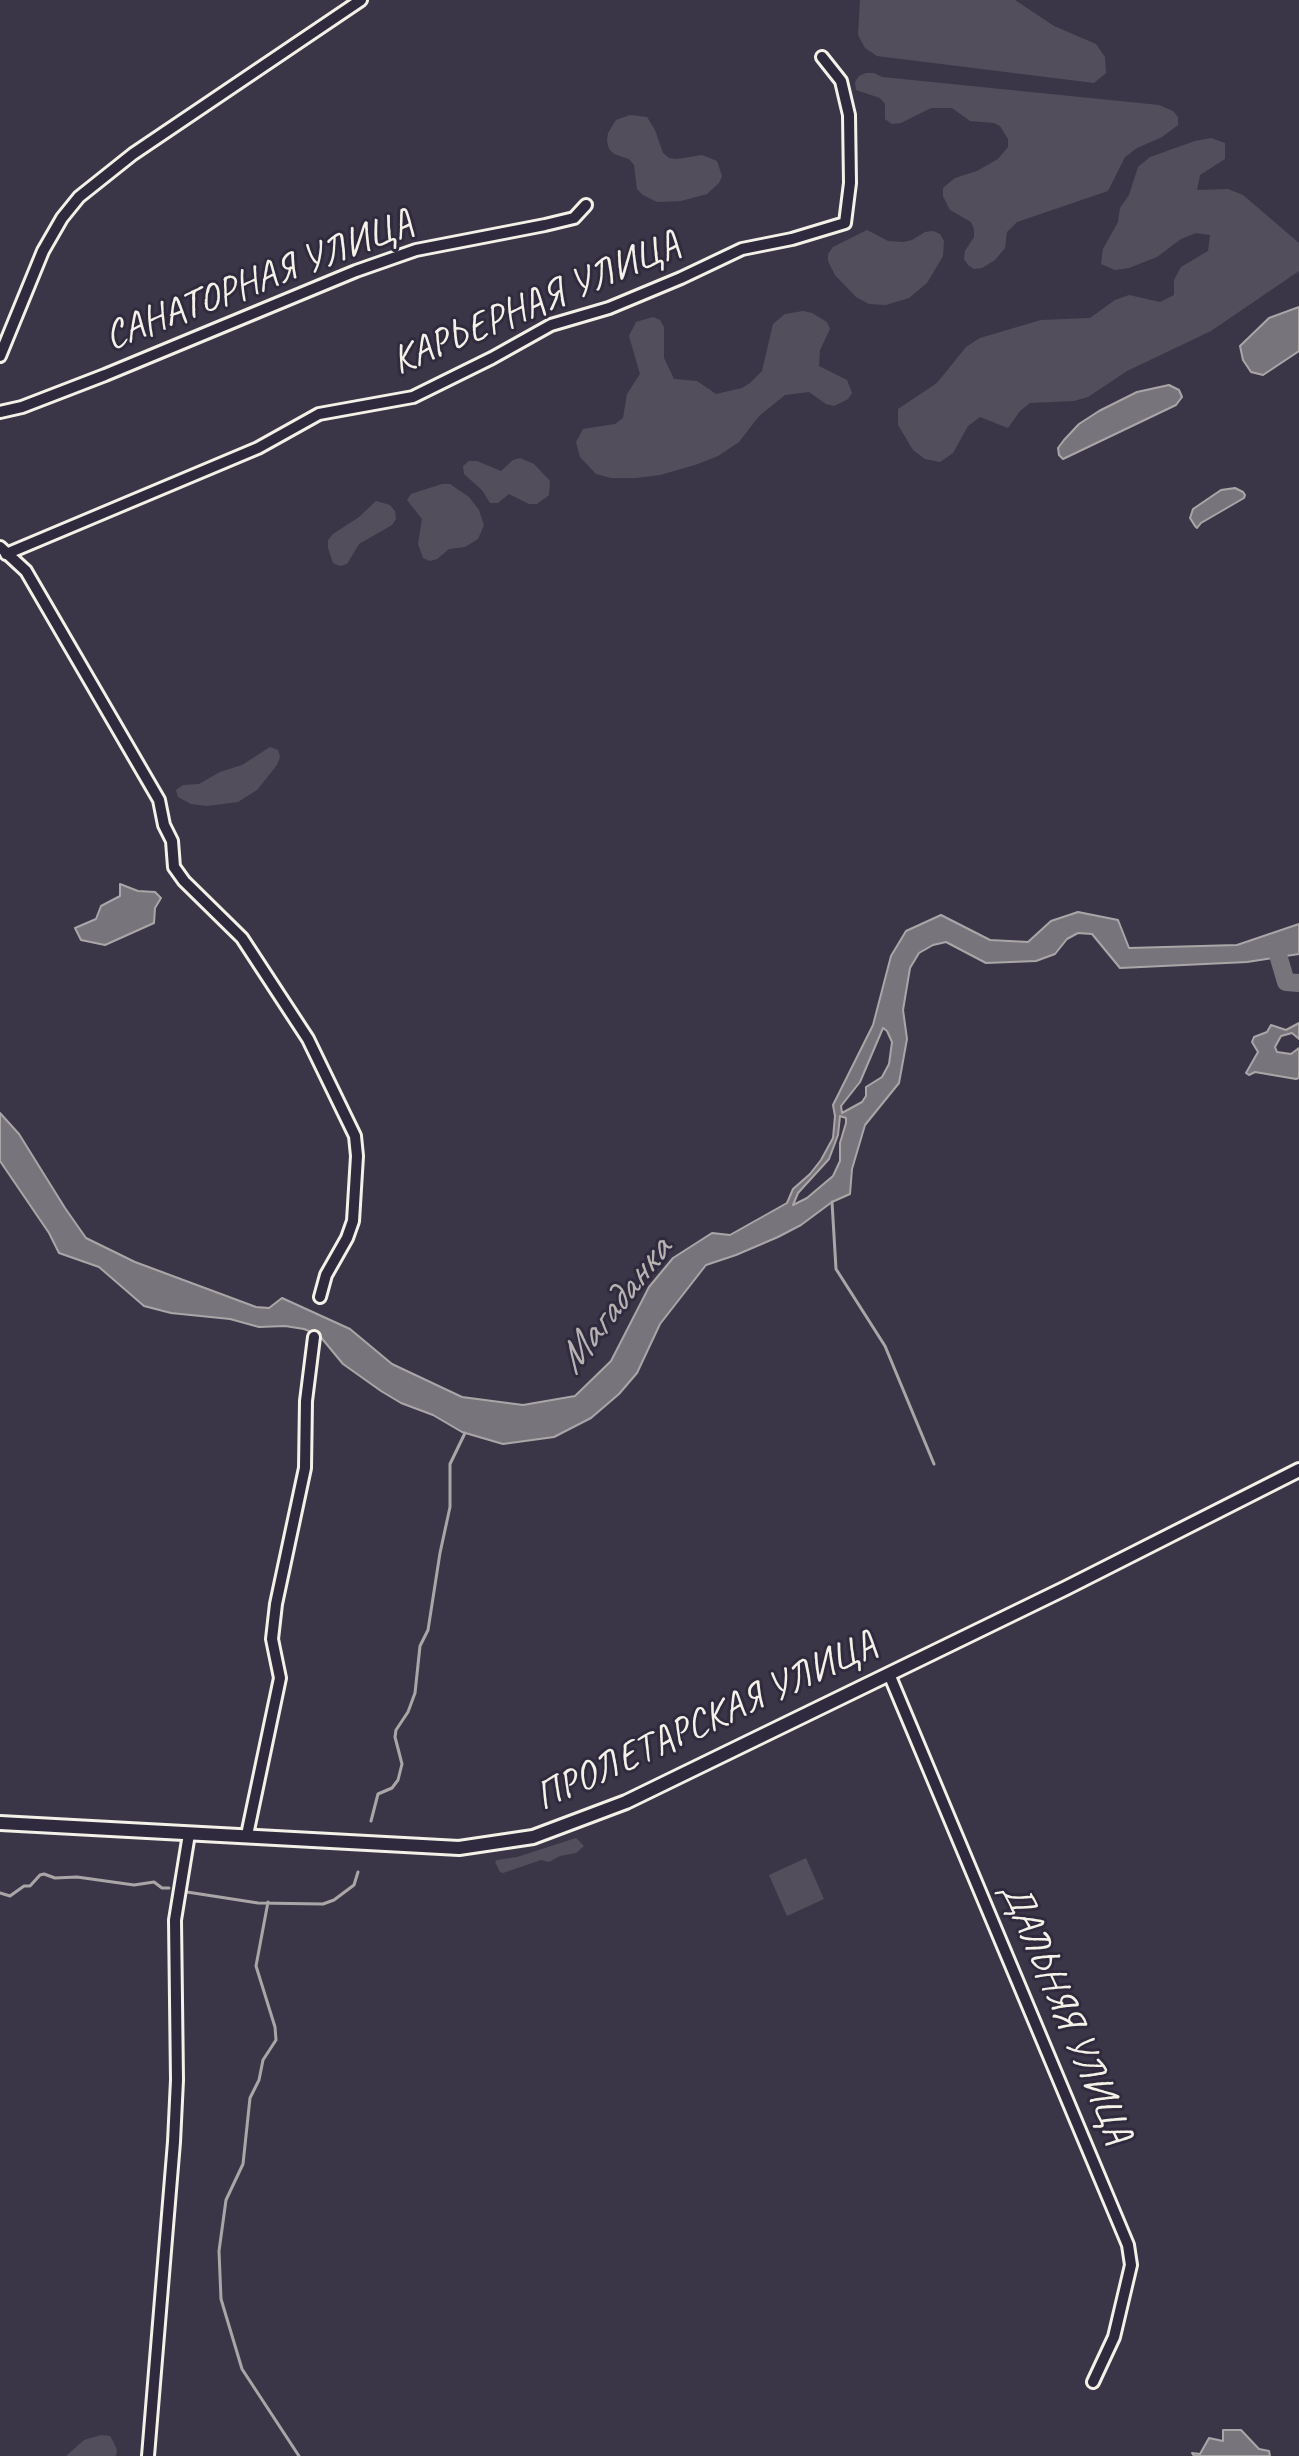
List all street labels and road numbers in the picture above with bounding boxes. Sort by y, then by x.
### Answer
street label: САНАТОРНАЯ УЛИЦА [98,200,420,362]
street label: КАРЬЕРНАЯ УЛИЦА [385,222,687,386]
street label: ПРОЛЕТАРСКАЯ УЛИЦА [528,1622,884,1822]
street label: ДАЛЬНЯЯ УЛИЦА [988,1875,1142,2151]

